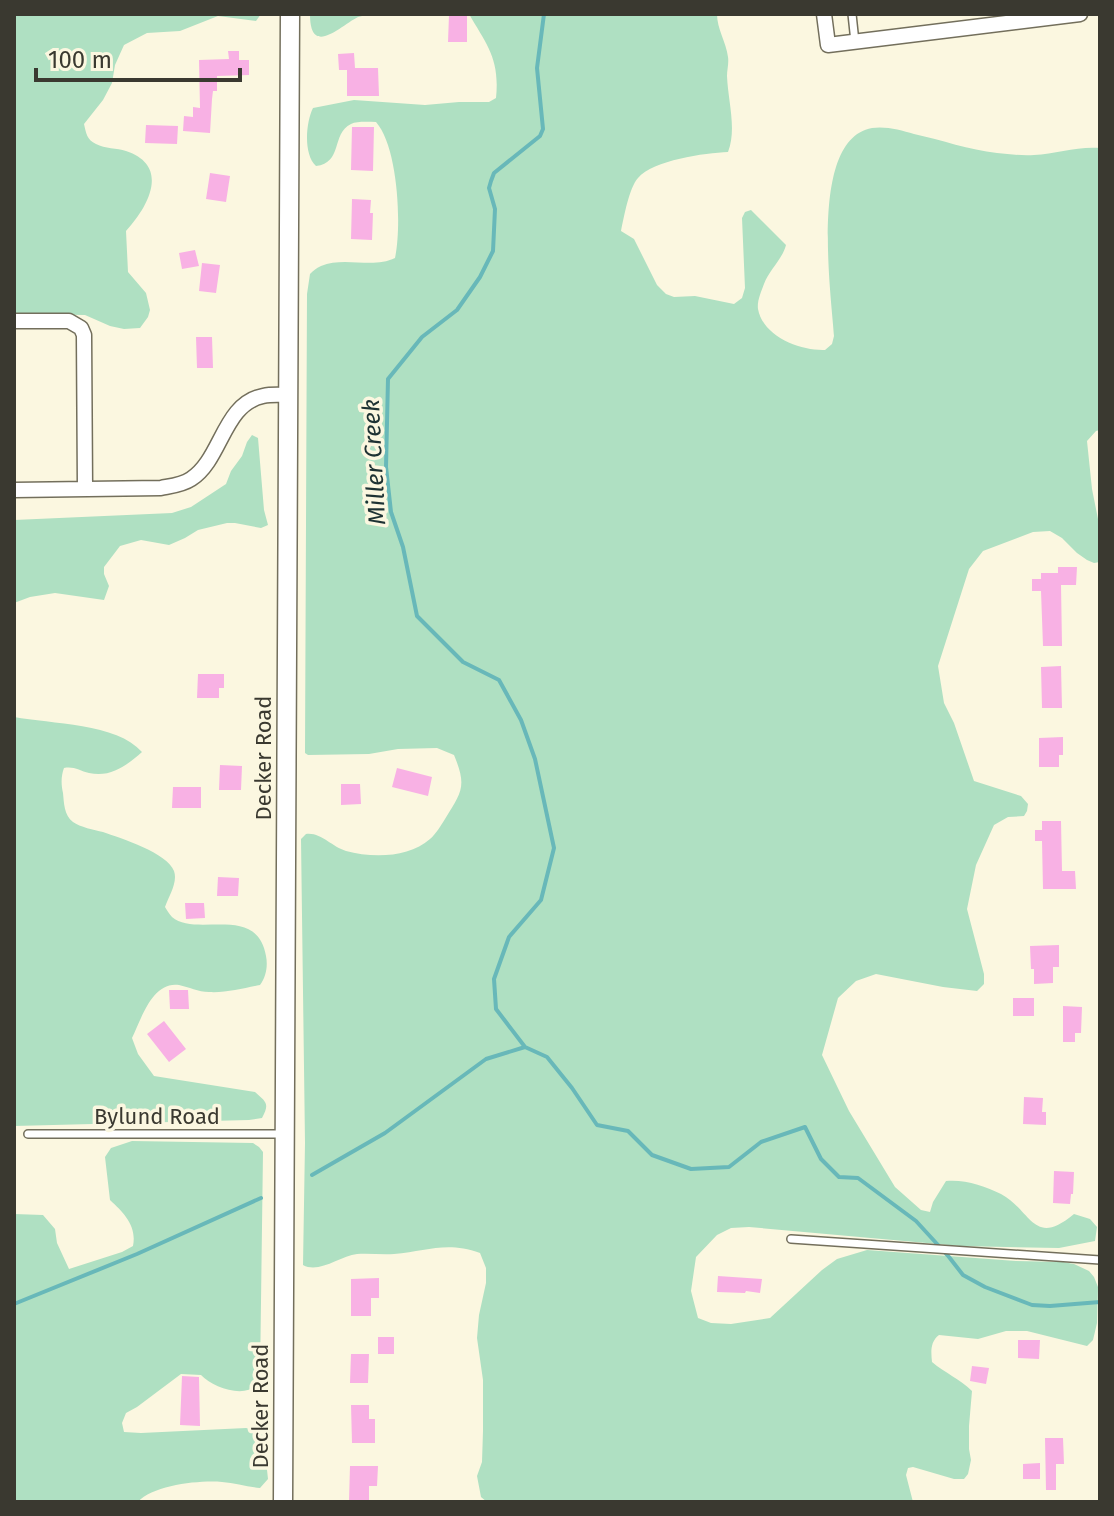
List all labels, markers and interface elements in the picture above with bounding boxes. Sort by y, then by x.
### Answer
scale bar [36,32,240,82]
text: 100 m [48,46,112,74]
water label: Miller Creek [357,398,391,526]
street label: Decker Road [250,696,277,820]
street label: Bylund Road [94,1103,220,1130]
street label: Decker Road [247,1344,274,1468]

